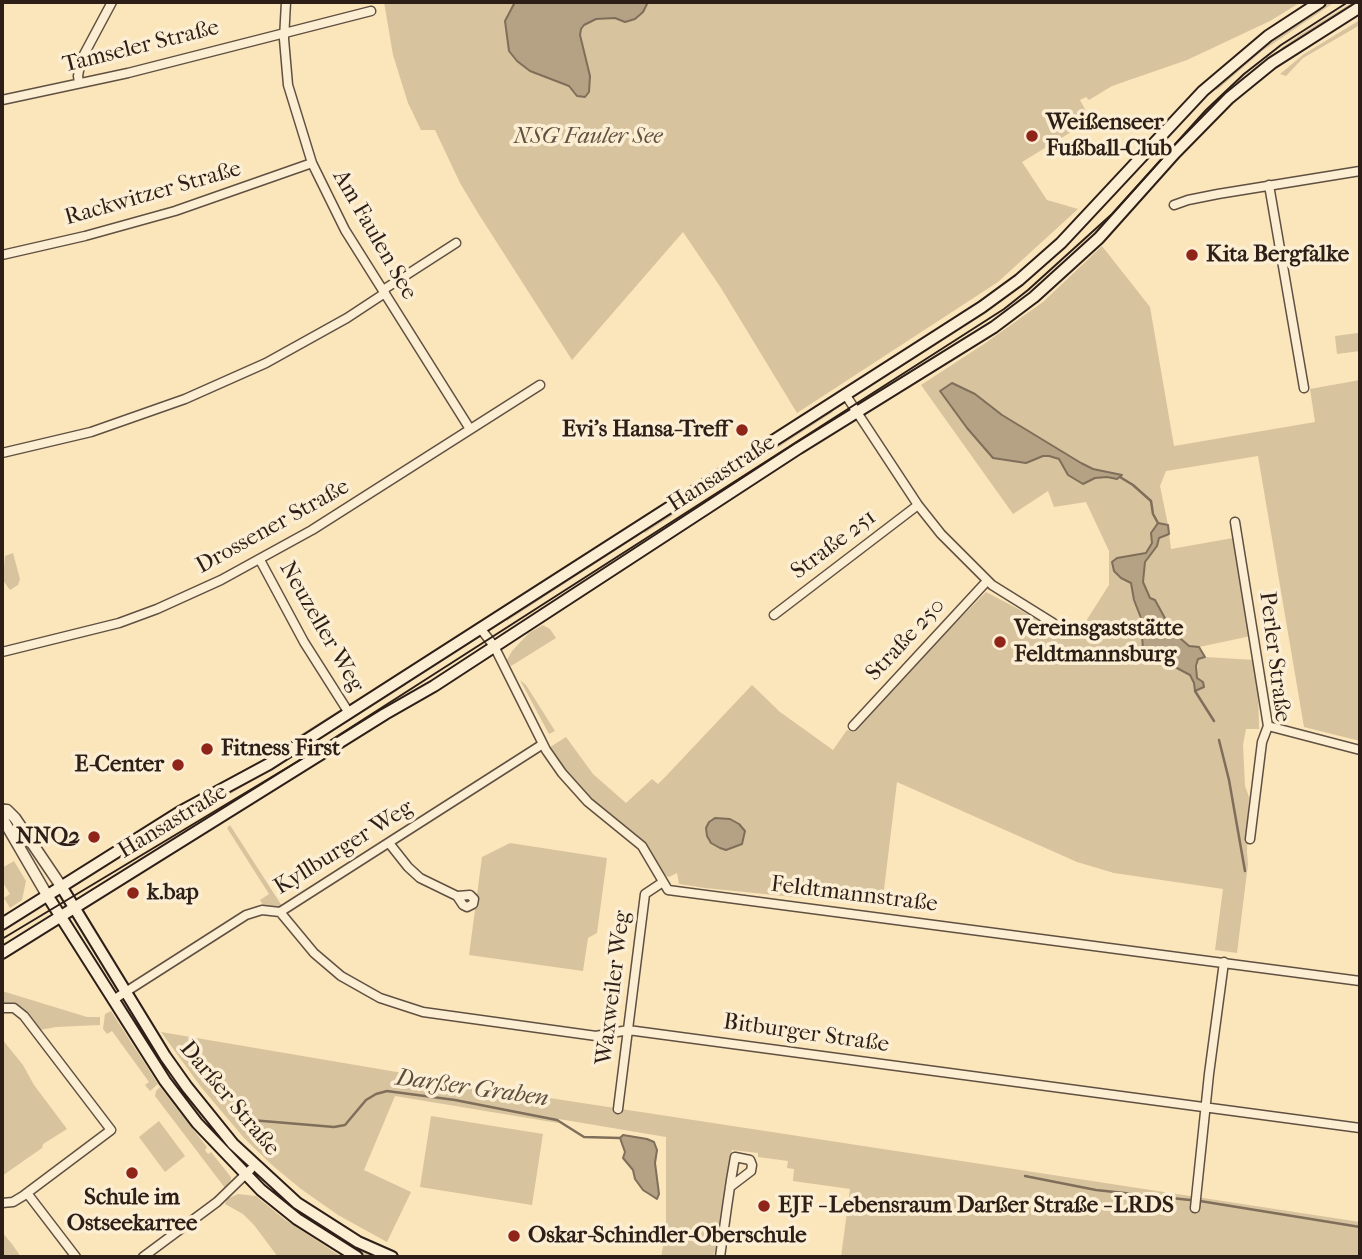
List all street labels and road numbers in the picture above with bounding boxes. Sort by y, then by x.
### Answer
street label: Tamseler Straße [60,14,222,80]
street label: Rackwitzer Straße [62,156,244,232]
street label: Am Faulen See [326,165,422,305]
street label: Hansastraße [663,429,781,519]
street label: Drossener Straße [192,473,354,581]
street label: Straße 251 [786,504,882,586]
street label: Neuzeller Weg [273,557,369,697]
street label: Perler Straße [1252,590,1296,724]
street label: Straße 250 [861,593,951,687]
street label: Hansastraße [113,779,233,865]
street label: Kyllburger Weg [270,794,418,902]
street label: Feldtmannstraße [769,871,939,919]
street label: Waxweiler Weg [591,909,637,1067]
street label: Bitburger Straße [721,1009,891,1059]
street label: Darßer Straße [173,1036,285,1162]

